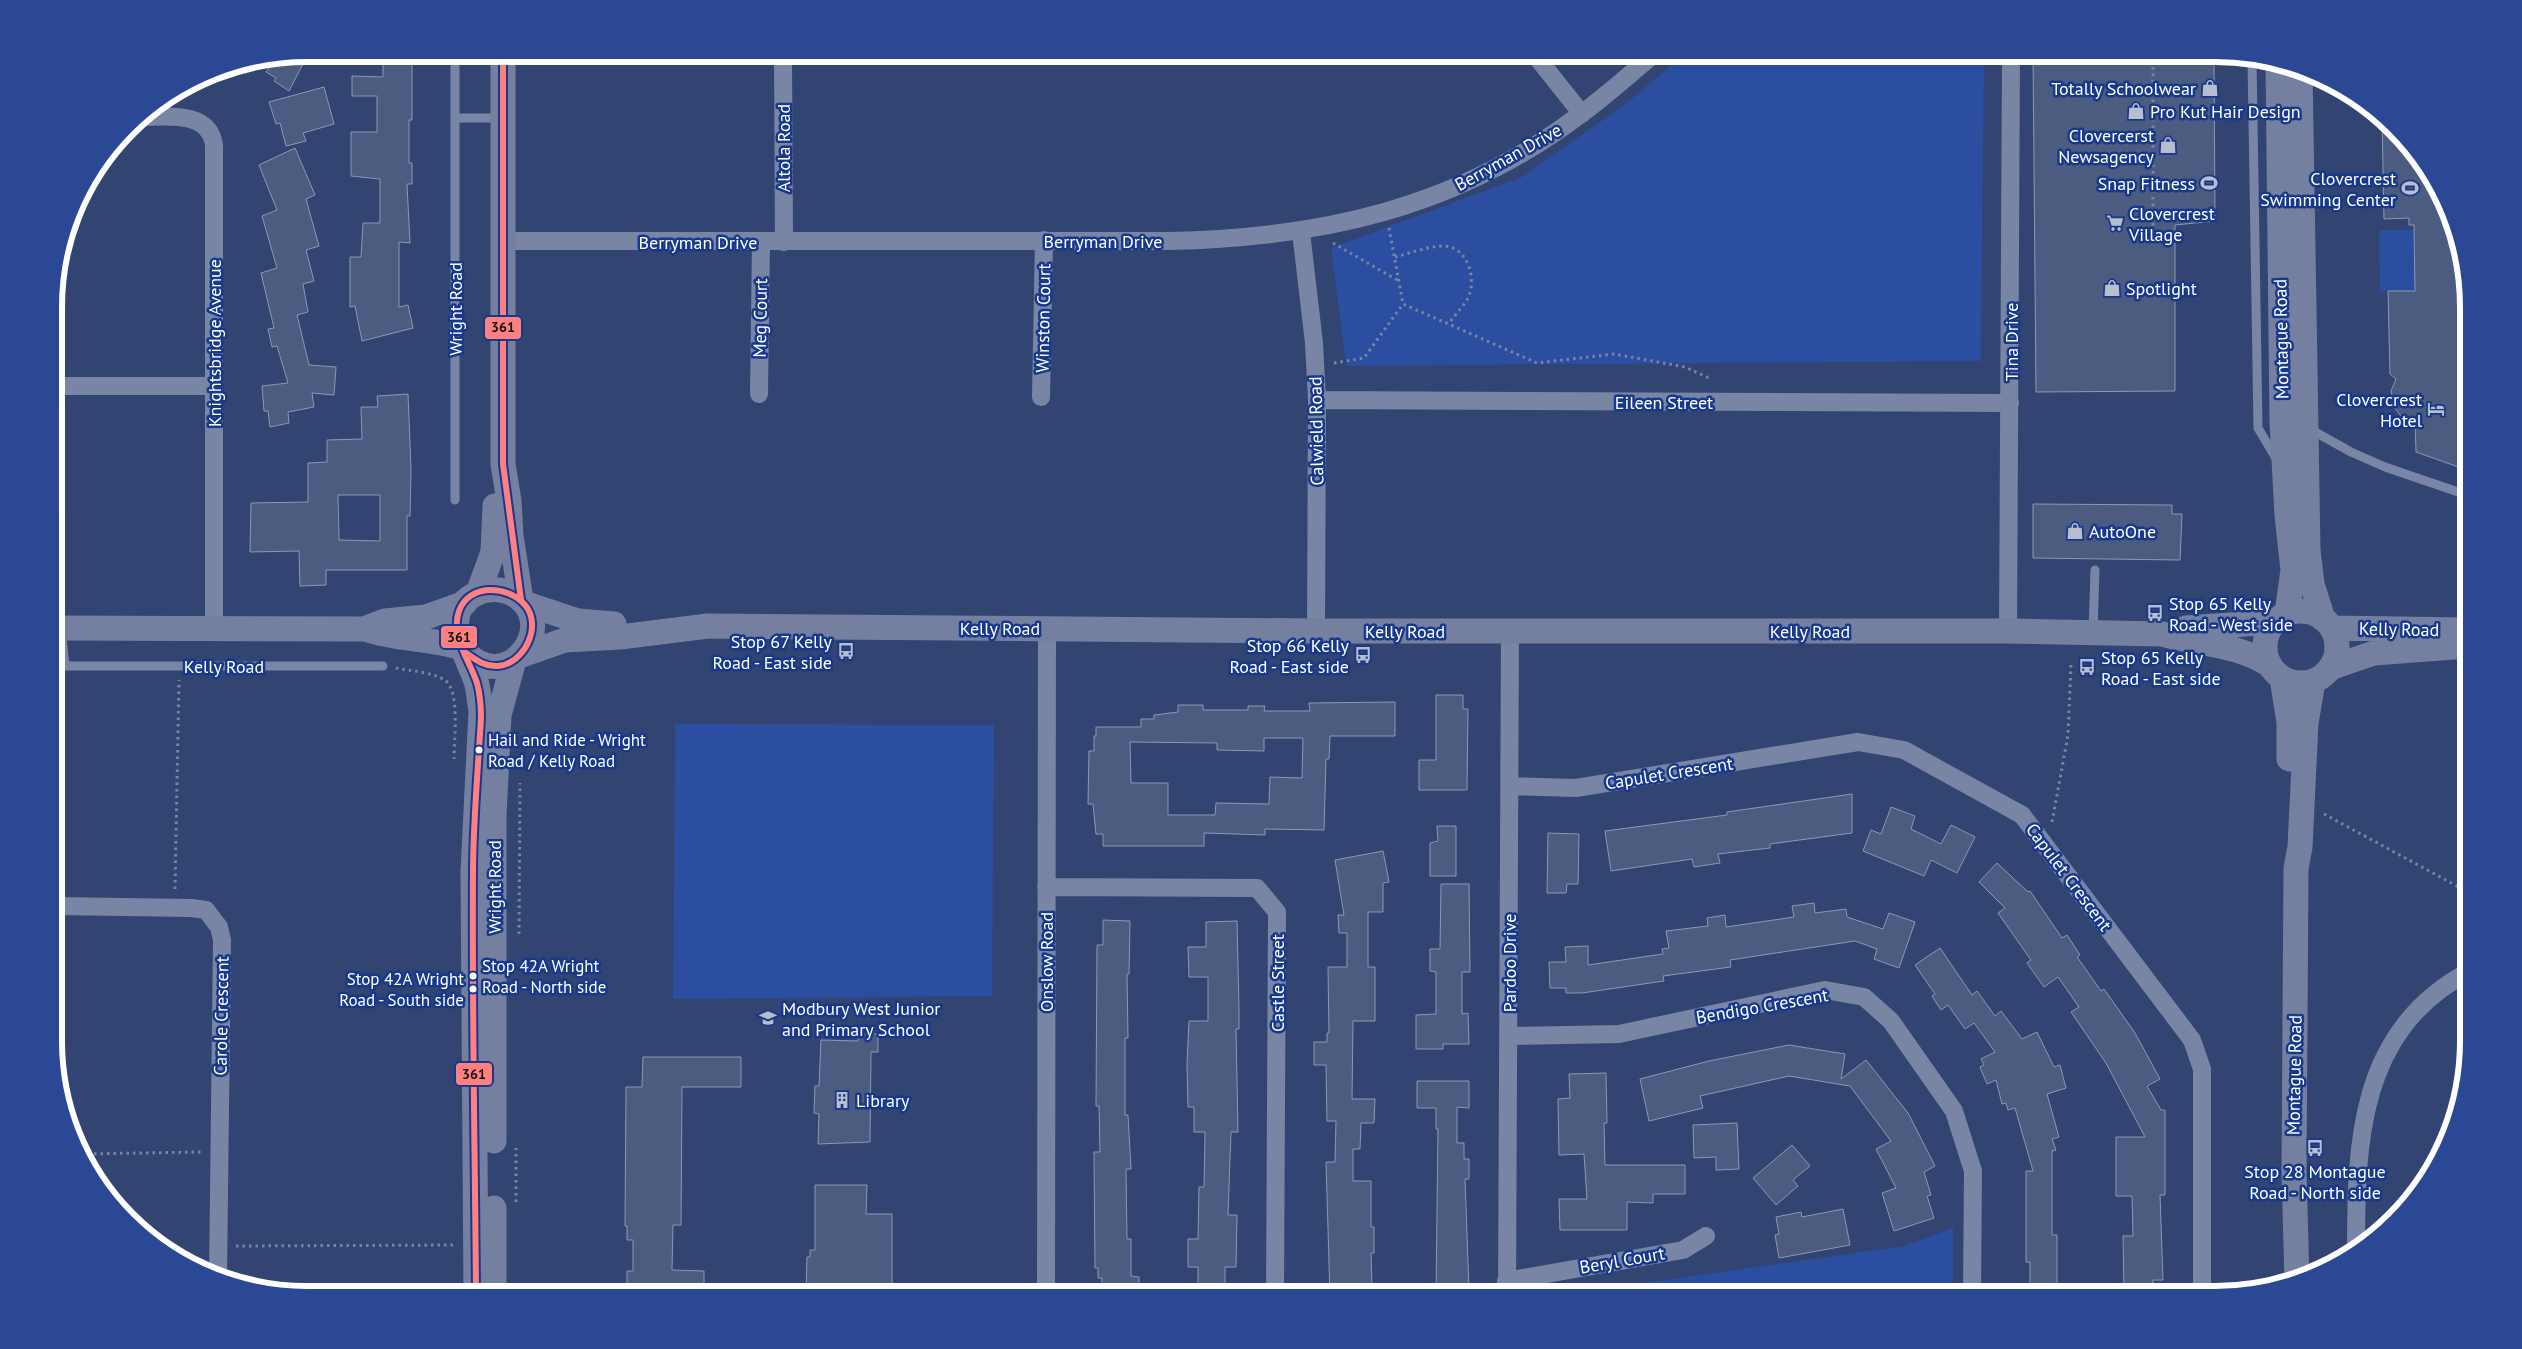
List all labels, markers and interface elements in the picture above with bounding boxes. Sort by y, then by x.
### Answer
place label: Totally Schoolwear [2051,77,2196,100]
shop icon: Totally Schoolwear [2200,78,2220,98]
place label: Pro Kut Hair Design [2150,100,2301,123]
shop icon: Pro Kut Hair Design [2126,101,2146,121]
street label: Altola Road [772,104,795,192]
street label: Berryman Drive [1450,118,1566,196]
place label: Clovercerst Newsagency [2058,124,2155,168]
shop icon: Clovercerst Newsagency [2158,135,2178,155]
place label: Clovercrest Swimming Center [2260,167,2396,211]
place label: Snap Fitness [2098,172,2195,195]
sports icon: Snap Fitness [2199,173,2219,193]
sports icon: Clovercrest Swimming Center [2400,178,2420,198]
place label: Clovercrest Village [2128,202,2215,246]
supermarket icon: Clovercrest Village [2105,213,2125,233]
street label: Berryman Drive [1044,230,1162,253]
street label: Berryman Drive [639,231,757,254]
street label: Knightsbridge Avenue [203,259,226,427]
street label: Wright Road [444,262,467,356]
street label: Winston Court [1031,263,1055,373]
place label: Spotlight [2126,277,2197,300]
street label: Meg Court [748,278,772,358]
shop icon: Spotlight [2102,278,2122,298]
street label: Montague Road [2268,279,2294,399]
street label: Tina Drive [2000,303,2023,381]
line badge: 361 [484,316,522,340]
text: 361 [491,318,515,336]
street label: Calwield Road [1304,376,1328,486]
place label: Clovercrest Hotel [2336,388,2423,432]
street label: Eileen Street [1615,391,1713,414]
hotel icon: Clovercrest Hotel [2426,399,2446,419]
place label: AutoOne [2089,520,2156,543]
shop icon: AutoOne [2065,521,2085,541]
place label: Stop 65 Kelly Road - West side [2169,592,2293,636]
bus stop icon: Stop 65 Kelly Road - West side [2145,603,2165,623]
street label: Kelly Road [960,617,1040,640]
street label: Kelly Road [2359,617,2439,641]
street label: Kelly Road [1365,620,1445,643]
street label: Kelly Road [1770,620,1850,643]
line badge: 361 [440,625,478,649]
text: 361 [447,628,471,646]
place label: Stop 67 Kelly Road - East side [712,630,833,674]
place label: Stop 66 Kelly Road - East side [1229,634,1350,678]
bus stop icon: Stop 67 Kelly Road - East side [836,641,856,661]
bus stop icon: Stop 66 Kelly Road - East side [1353,645,1373,665]
place label: Stop 65 Kelly Road - East side [2101,646,2221,690]
street label: Kelly Road [184,655,264,678]
bus stop icon: Stop 65 Kelly Road - East side [2077,657,2097,677]
place label: Hail and Ride - Wright Road / Kelly Road [488,729,646,772]
marker: Hail and Ride - Wright Road / Kelly Road [474,745,484,755]
street label: Capulet Crescent [1603,752,1735,794]
street label: Capulet Crescent [2021,818,2117,936]
street label: Wright Road [483,840,506,934]
street label: Onslow Road [1035,912,1058,1012]
street label: Pardoo Drive [1498,914,1521,1012]
street label: Castle Street [1266,934,1289,1032]
place label: Stop 42A Wright Road - North side [482,955,606,998]
street label: Carole Crescent [208,956,234,1076]
place label: Stop 42A Wright Road - South side [339,968,464,1011]
marker: Stop 42A Wright Road - North side [468,971,478,981]
street label: Bendigo Crescent [1694,983,1830,1029]
marker: Stop 42A Wright Road - South side [468,984,478,994]
place label: Modbury West Junior and Primary School [782,997,940,1041]
school or university icon: Modbury West Junior and Primary School [758,1008,778,1028]
street label: Montague Road [2281,1015,2307,1135]
line badge: 361 [455,1062,493,1086]
text: 361 [462,1065,486,1083]
place label: Library [856,1089,910,1112]
building icon: Library [832,1090,852,1110]
bus stop icon: Stop 28 Montague Road - North side [2305,1138,2325,1158]
place label: Stop 28 Montague Road - North side [2244,1160,2386,1204]
street label: Beryl Court [1578,1241,1666,1279]

